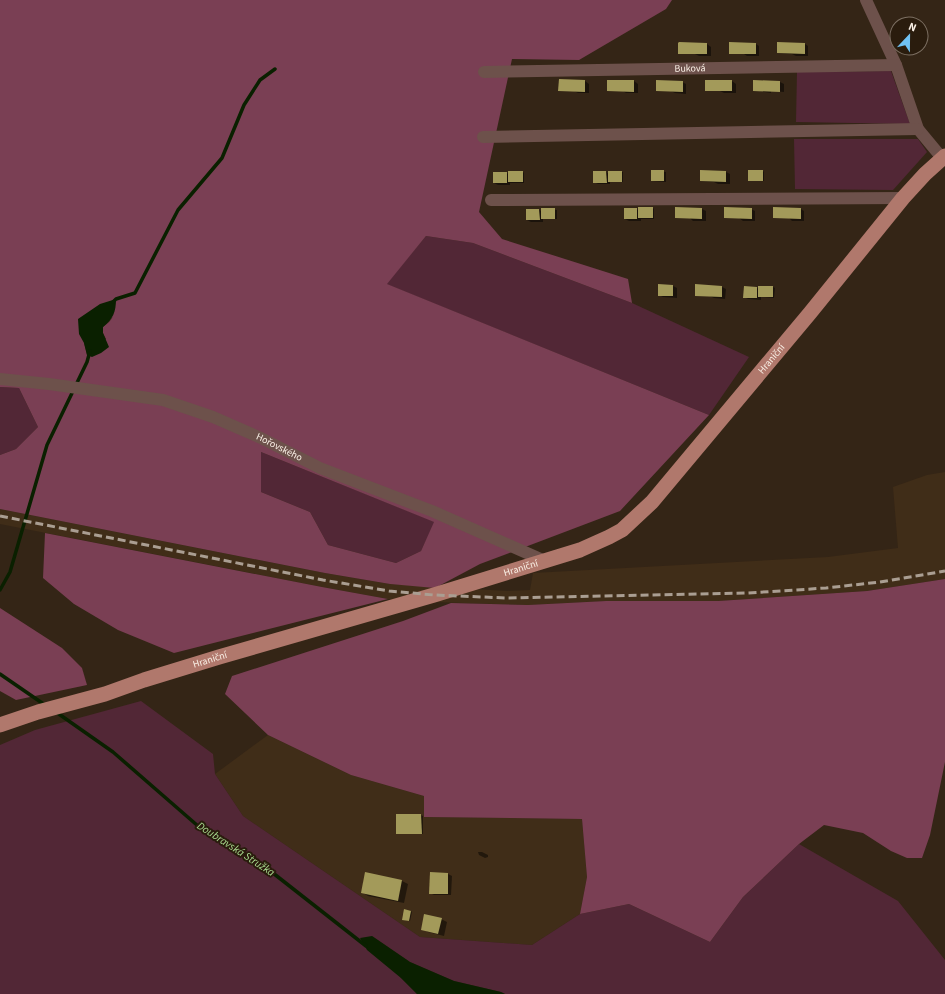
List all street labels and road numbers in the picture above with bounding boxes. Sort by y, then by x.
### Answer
street label: Buková [674,61,706,76]
street label: Hraniční [755,341,789,377]
street label: Hořovského [254,430,305,465]
street label: Hraniční [502,556,540,580]
street label: Hraniční [191,648,229,672]

